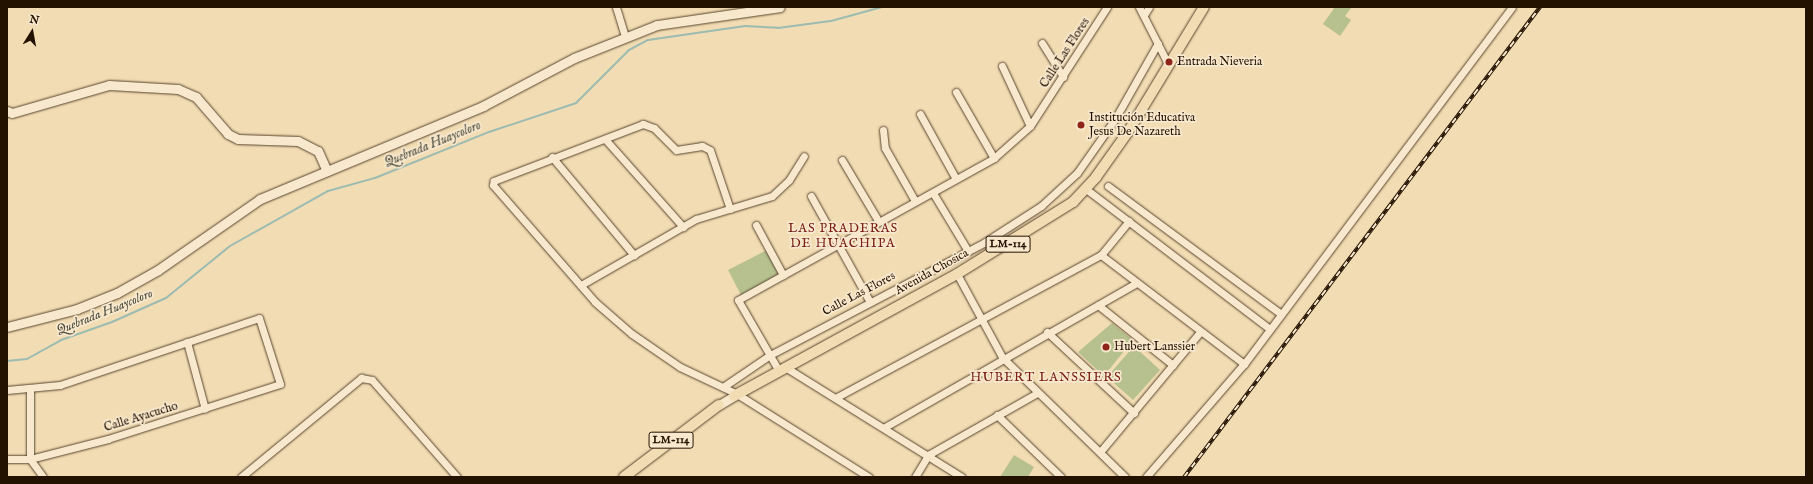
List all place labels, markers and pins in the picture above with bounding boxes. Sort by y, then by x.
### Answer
place label: Entrada Nieveria [1177,55,1262,69]
marker: Entrada Nieveria [1164,57,1174,67]
place label: Institución Educativa Jesus De Nazareth [1089,111,1195,139]
marker: Institución Educativa Jesus De Nazareth [1076,120,1086,130]
place label: Hubert Lanssier [1114,340,1195,354]
marker: Hubert Lanssier [1101,342,1111,352]

